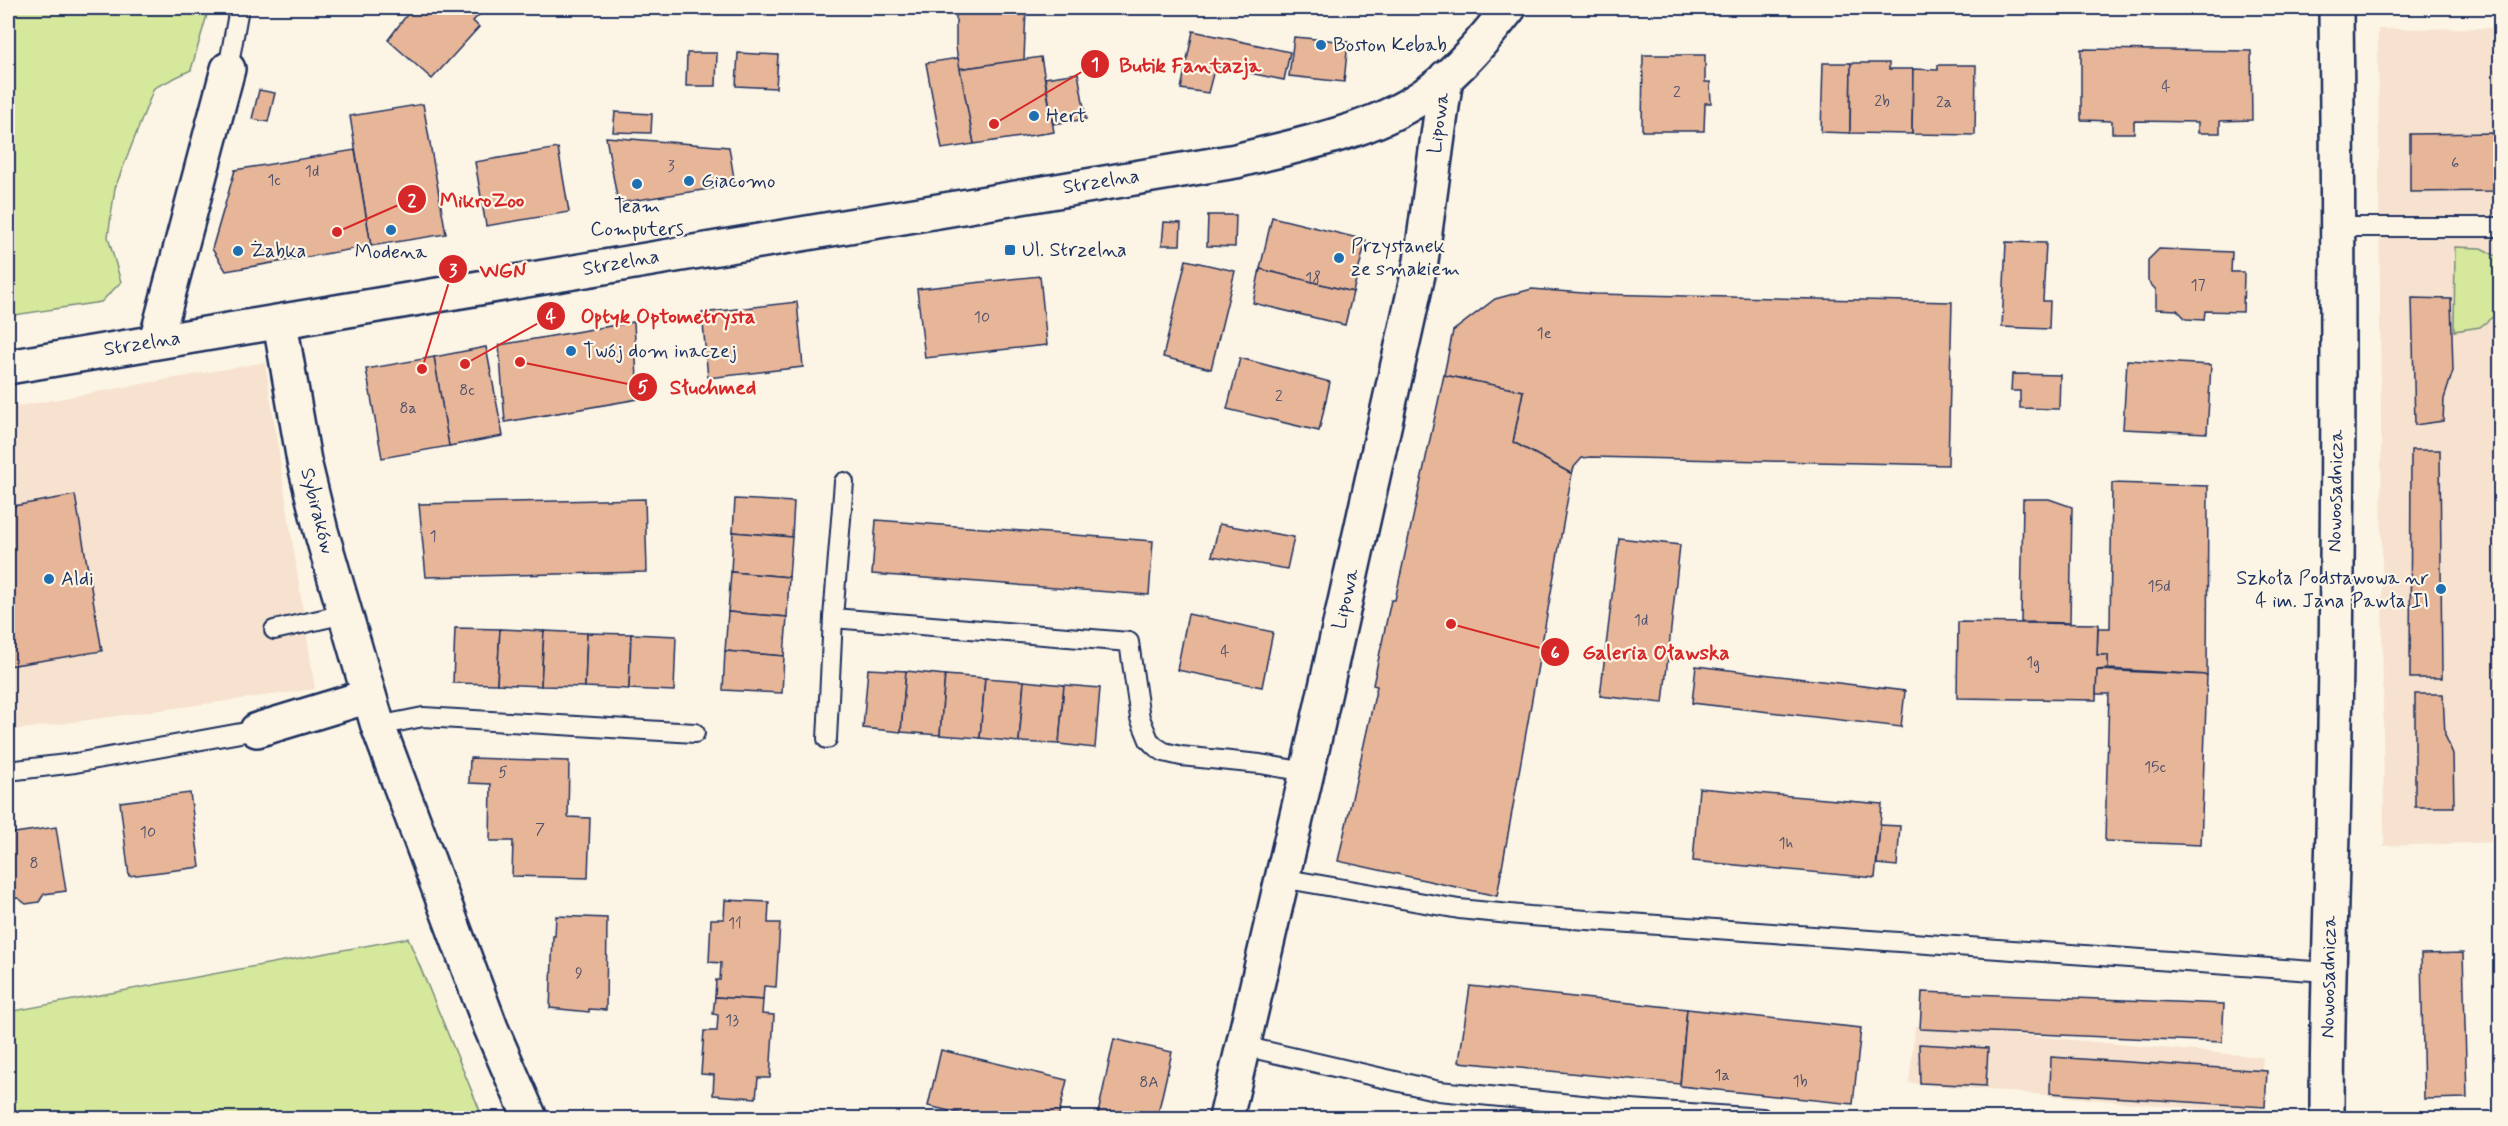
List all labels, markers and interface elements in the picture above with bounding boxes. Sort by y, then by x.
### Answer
place label: Boston Kebab [1333,32,1447,59]
marker: Boston Kebab [1314,38,1328,52]
callout: Butik Fantazja [1080,45,1270,84]
text: Butik Fantazja [1119,52,1263,80]
text: 1 [1091,53,1099,77]
house number: 4 [2161,76,2171,97]
house number: 2 [1673,82,1681,103]
street label: Lipowa [1421,90,1457,155]
house number: 2b [1874,91,1890,112]
house number: 2a [1936,92,1952,113]
place label: Hert [1046,103,1086,130]
marker: Hert [1027,109,1041,123]
house number: 6 [2451,153,2459,174]
house number: 3 [667,156,675,177]
house number: 1d [305,161,319,182]
street label: Strzelna [1061,163,1141,201]
place label: Giacomo [701,168,776,195]
house number: 1c [267,170,281,191]
marker: Giacomo [682,174,696,188]
marker: Team Computers [630,177,644,191]
callout: MikroZoo [397,180,536,219]
text: MikroZoo [440,187,525,215]
text: 2 [408,189,417,213]
place label: Team Computers [590,193,684,243]
marker: Modena [384,223,398,237]
place label: Przystanek ze smakiem [1351,233,1460,283]
place label: Ul. Strzelna [1022,237,1127,264]
place label: Żabka [250,238,306,265]
place label: Modena [355,239,428,266]
street label: Strzelna [581,243,661,283]
marker: Ul. Strzelna [1003,243,1017,257]
marker: Żabka [231,244,245,258]
callout: WGN [438,250,538,289]
marker: Przystanek ze smakiem [1332,251,1346,265]
text: WGN [479,257,527,285]
text: 3 [449,259,458,283]
house number: 18 [1305,268,1321,289]
house number: 17 [2190,275,2206,296]
callout: Optyk Optometrysta [536,296,770,335]
text: Optyk Optometrysta [581,303,756,331]
text: 4 [546,305,557,329]
house number: 10 [974,307,990,328]
house number: 1e [1536,323,1552,344]
street label: Strzelna [102,325,182,363]
place label: Twój dom inaczej [583,338,737,365]
marker: Twój dom inaczej [564,344,578,358]
callout: Słuchmed [628,367,768,406]
text: Słuchmed [670,374,756,402]
text: 5 [638,376,649,400]
house number: 8c [459,380,475,401]
house number: 2 [1275,386,1283,407]
house number: 8a [399,398,417,419]
street label: Nowoosadnicza [2321,428,2351,553]
street label: Sybiraków [293,465,341,557]
house number: 1 [429,526,437,547]
street label: Lipowa [1326,565,1366,632]
place label: Szkoła Podstawowa nr 4 im. Jana Pawła II [2236,565,2429,615]
place label: Aldi [61,566,94,593]
marker: Aldi [42,572,56,586]
house number: 15d [2147,576,2171,597]
marker: Szkoła Podstawowa nr 4 im. Jana Pawła II [2434,582,2448,596]
house number: 1d [1634,610,1648,631]
callout: Galeria Oławska [1540,632,1742,671]
text: Galeria Oławska [1582,639,1730,667]
house number: 4 [1220,641,1230,662]
text: 6 [1550,641,1560,665]
house number: 1g [2026,652,2040,673]
house number: 15c [2144,757,2167,778]
house number: 5 [498,762,508,783]
house number: 7 [535,819,545,840]
house number: 10 [140,822,156,843]
house number: 1h [1778,833,1794,854]
house number: 8 [29,853,39,874]
house number: 11 [728,913,742,934]
street label: Nowoosadnicza [2314,914,2344,1039]
house number: 9 [575,963,583,984]
house number: 13 [725,1010,739,1031]
house number: 1a [1714,1065,1730,1086]
house number: 1b [1792,1071,1808,1092]
house number: 8A [1139,1072,1159,1093]

